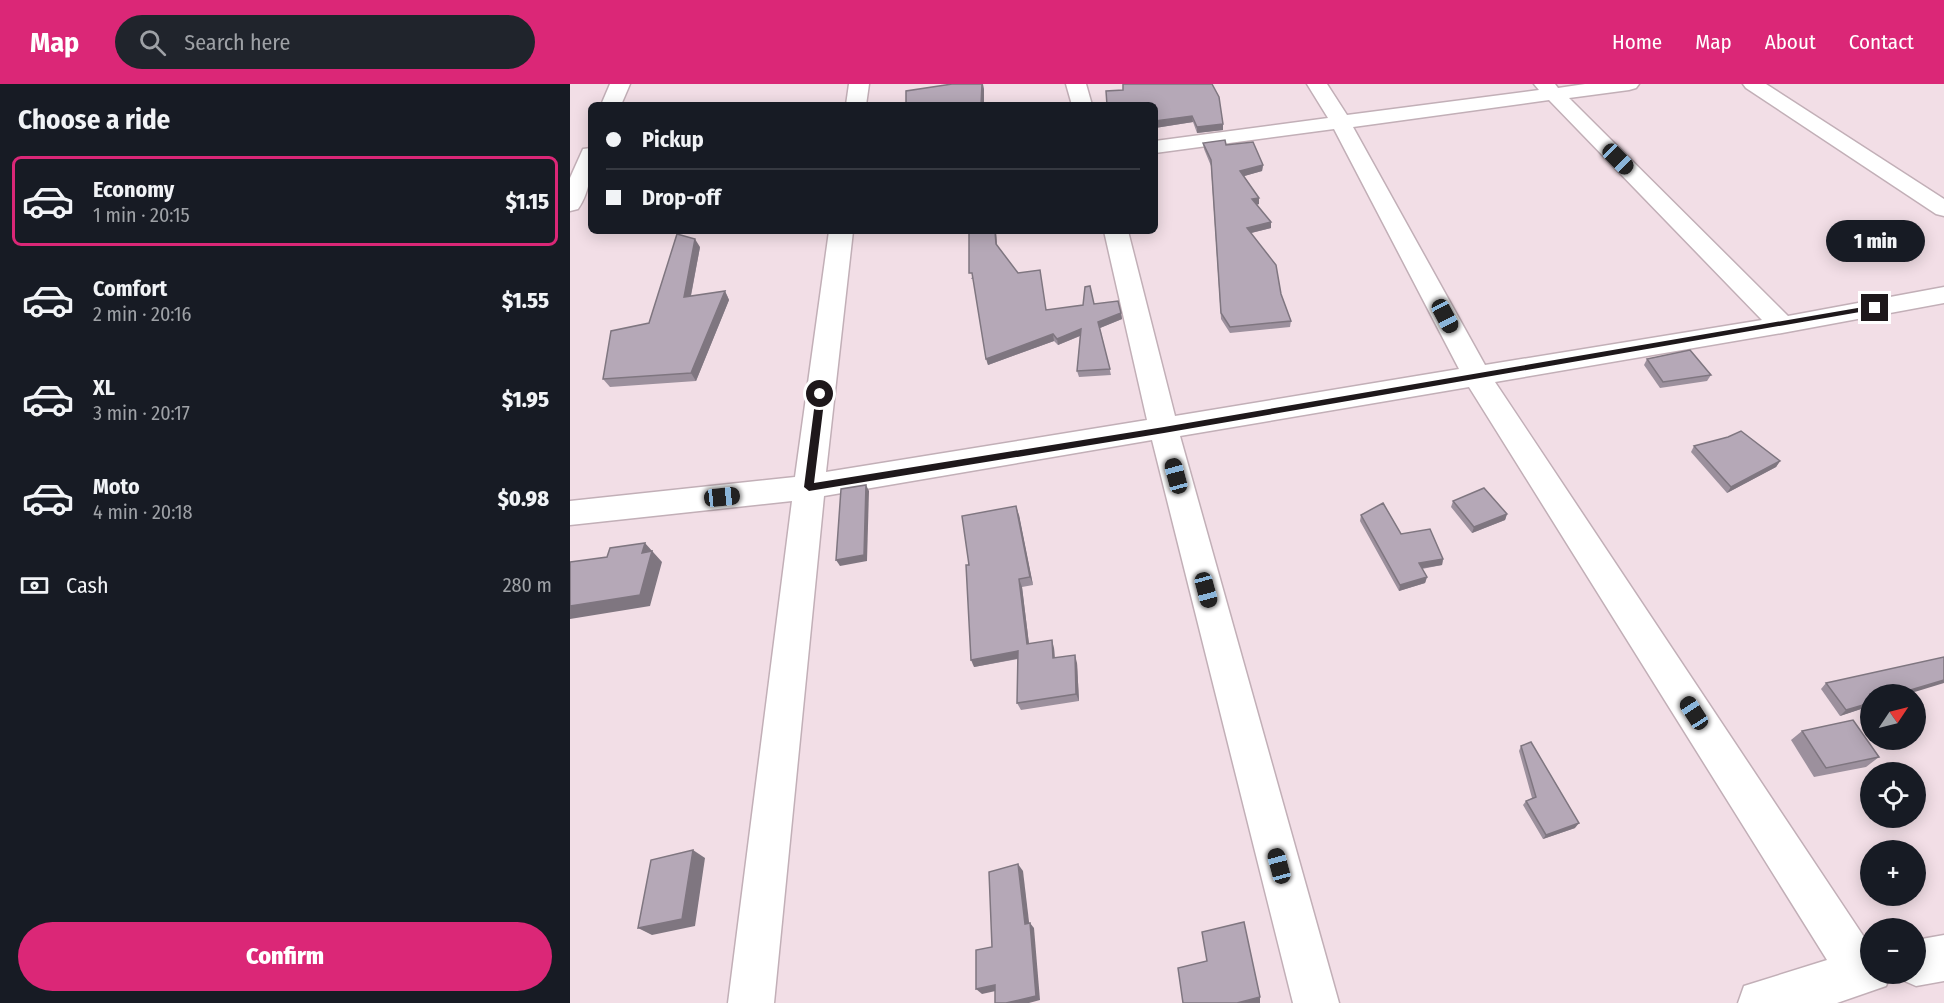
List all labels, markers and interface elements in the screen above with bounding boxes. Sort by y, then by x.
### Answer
search box [115,15,535,69]
text: Map [30,26,79,59]
icon: search [136,26,169,59]
text: Search here [184,29,290,56]
text: Home [1612,29,1662,55]
text: Map [1695,29,1732,55]
text: About [1765,29,1816,55]
text: Contact [1849,29,1914,55]
text: Choose a ride [18,104,170,136]
text: Pickup [642,126,704,153]
car [1599,140,1637,178]
icon: car [21,174,75,228]
text: Economy [93,176,174,203]
text: Drop-off [642,184,721,211]
text: $1.15 [506,188,549,215]
text: 1 min · 20:15 [93,203,190,227]
callout: 1 min [1826,221,1924,263]
text: 1 min [1854,229,1897,253]
icon: car [21,273,75,327]
text: Comfort [93,275,167,302]
text: $1.55 [502,287,549,314]
route end [1861,294,1888,321]
car [1429,296,1461,336]
text: 2 min · 20:16 [93,302,192,326]
icon: car [21,372,75,426]
text: XL [93,374,115,401]
route start [806,380,833,407]
text: $1.95 [502,386,549,413]
text: 3 min · 20:17 [93,401,190,425]
car [1163,456,1189,496]
icon: car [21,471,75,525]
text: Moto [93,473,140,500]
text: $0.98 [498,485,549,512]
car [703,486,741,508]
text: 4 min · 20:18 [93,500,192,524]
icon: cash [18,569,51,602]
car [1193,570,1219,610]
text: Cash [66,572,109,599]
text: 280 m [503,573,552,597]
north arrow [1860,684,1926,750]
map controls [1860,684,1926,984]
car [1677,693,1711,733]
button: locate [1860,762,1926,828]
button: + [1860,840,1926,906]
car [1266,846,1292,886]
button: − [1860,918,1926,984]
button: Confirm [18,922,552,991]

